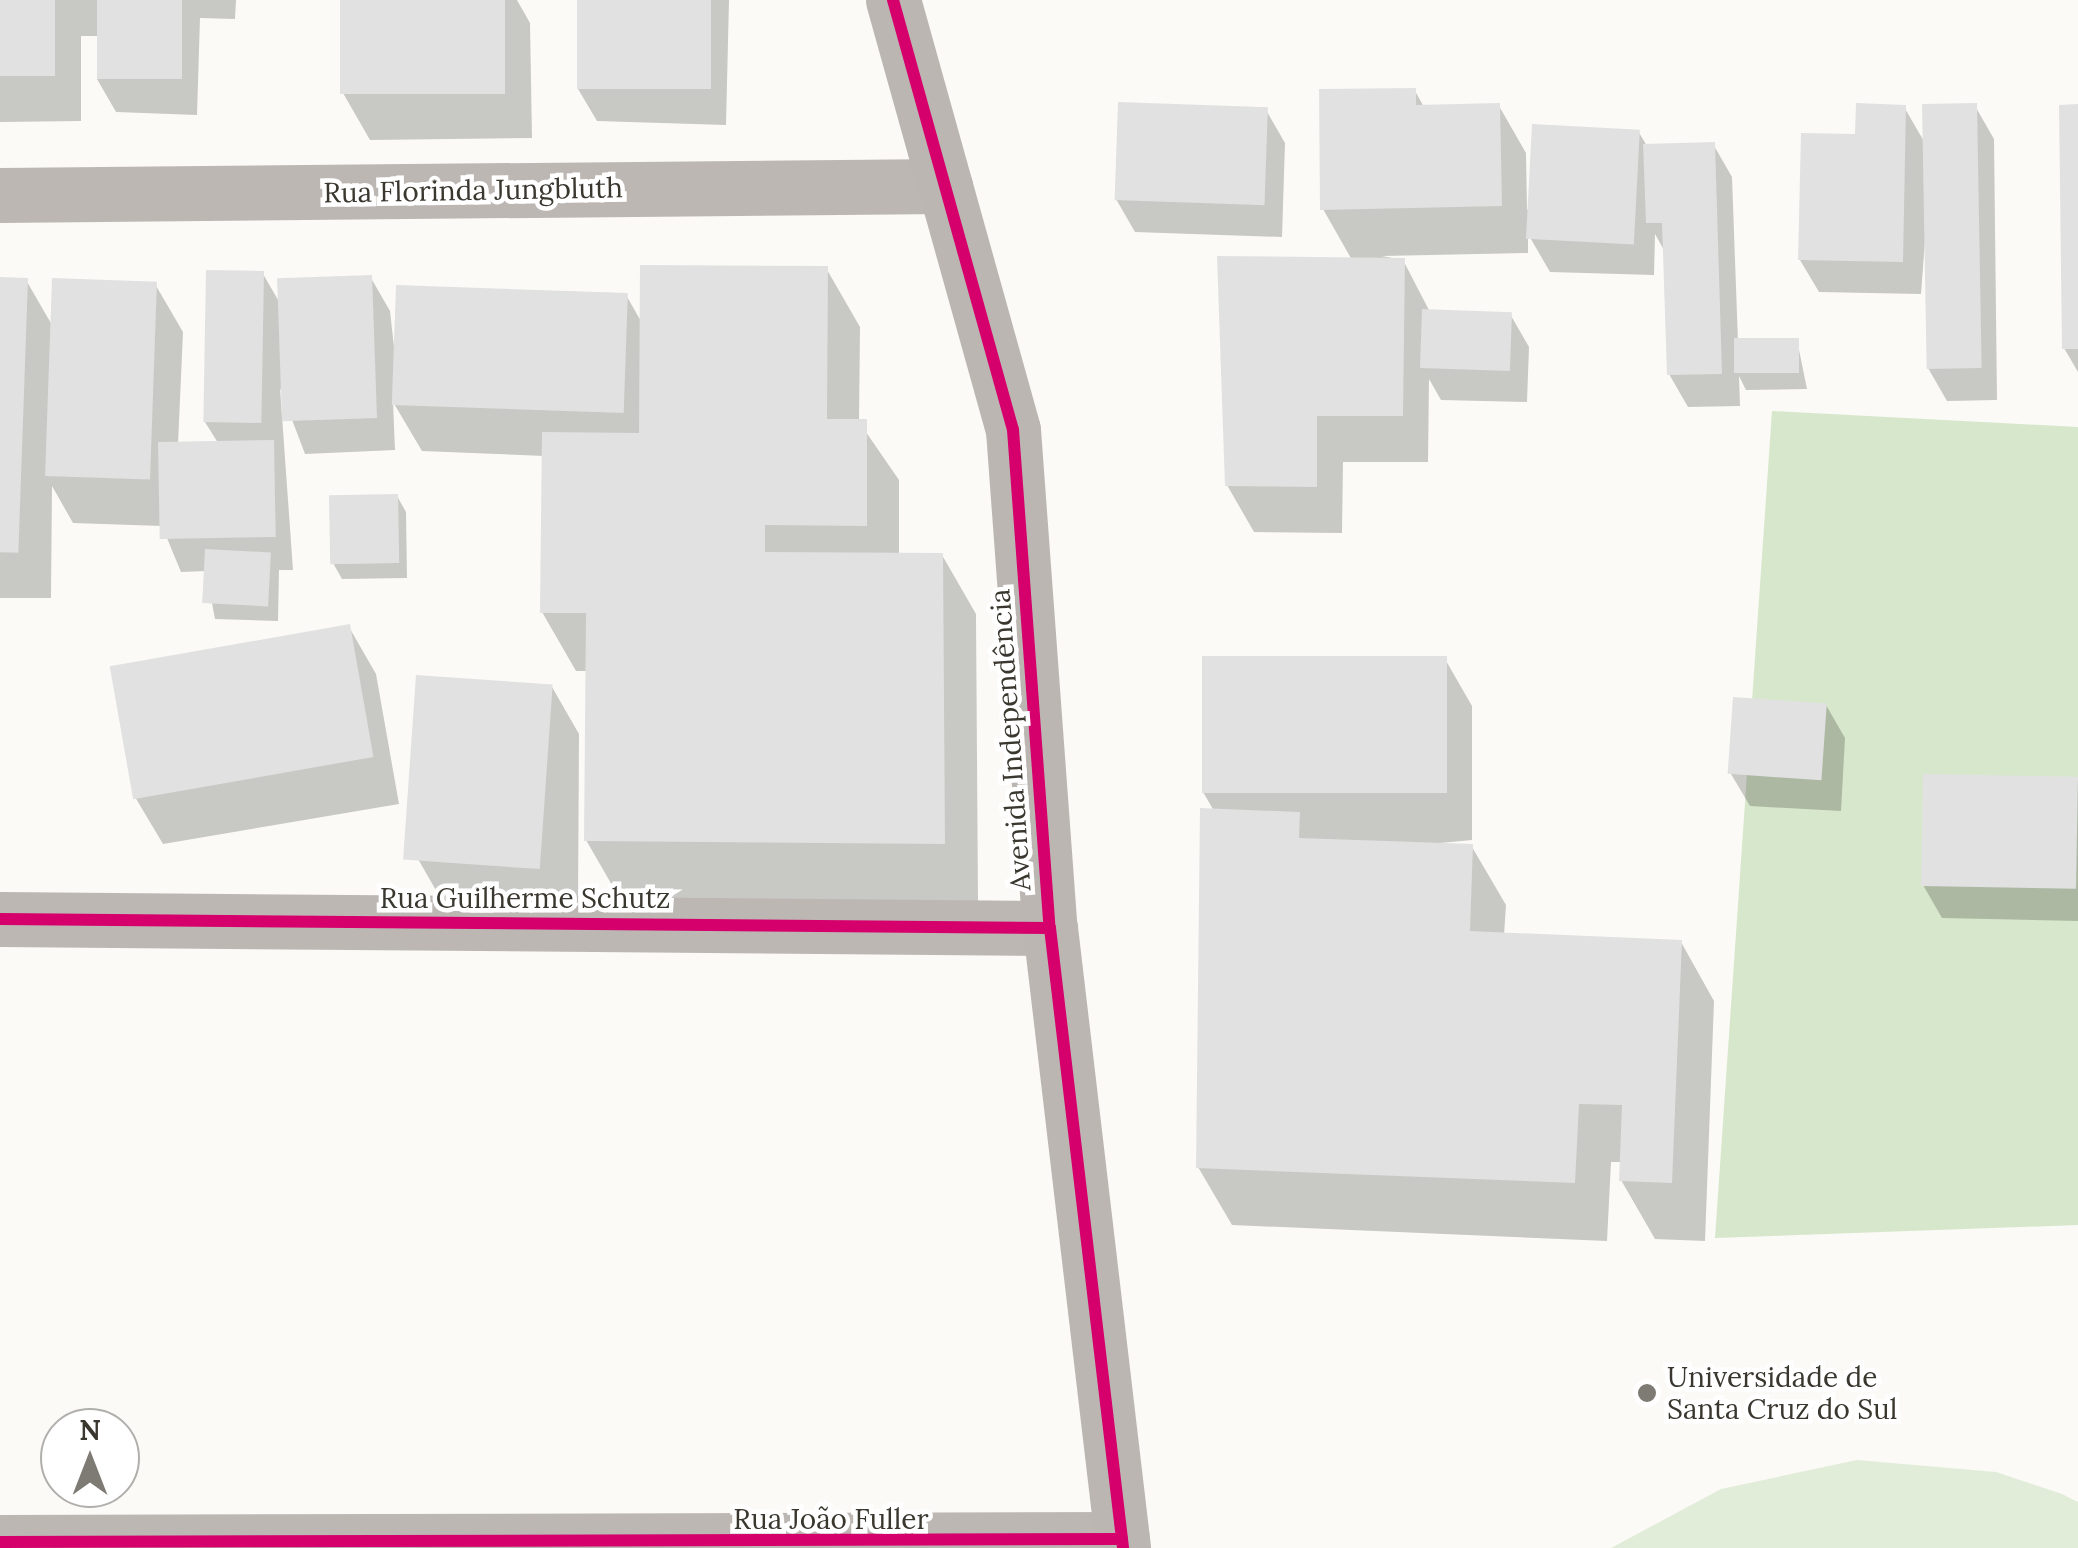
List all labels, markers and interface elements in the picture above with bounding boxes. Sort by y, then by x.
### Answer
street label: Rua Florinda Jungbluth [323,171,623,209]
street label: Avenida Independência [983,588,1037,892]
street label: Rua Guilherme Schutz [380,881,670,915]
place label: Universidade de Santa Cruz do Sul [1667,1360,1897,1426]
marker: Universidade de Santa Cruz do Sul [1636,1382,1658,1404]
north arrow [40,1408,140,1508]
text: N [79,1412,101,1448]
street label: Rua João Fuller [733,1502,929,1536]

